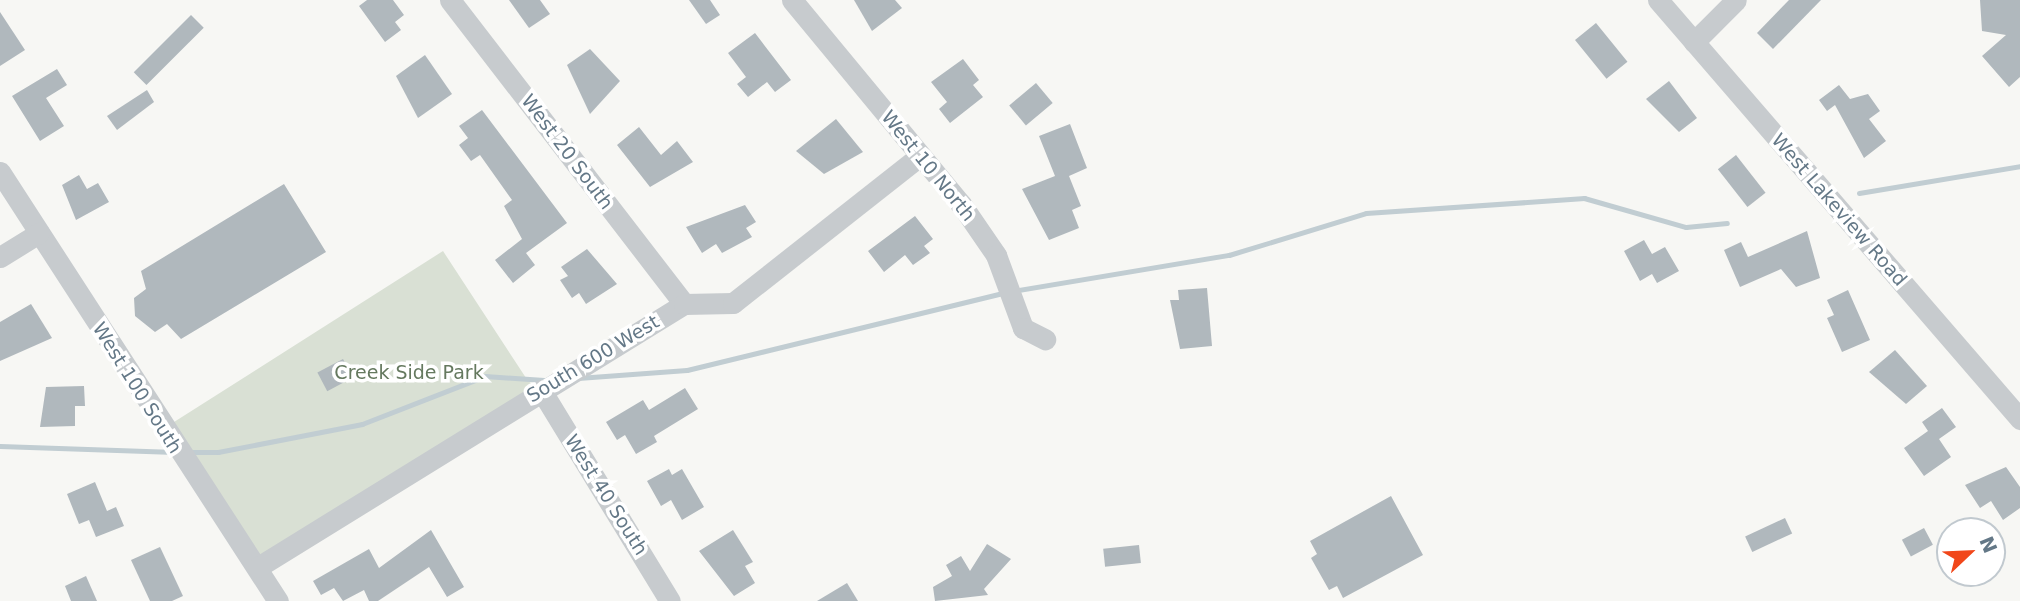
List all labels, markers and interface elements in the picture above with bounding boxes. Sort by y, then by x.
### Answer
street label: West 20 South [516,90,618,214]
street label: West 10 North [876,106,980,226]
street label: West Lakeview Road [1767,129,1911,291]
street label: South 600 West [523,311,663,407]
street label: West 100 South [88,318,186,458]
park label: Creek Side Park [334,362,484,384]
street label: West 40 South [560,430,652,560]
north arrow [1936,517,2006,587]
text: N [1975,533,2002,556]

